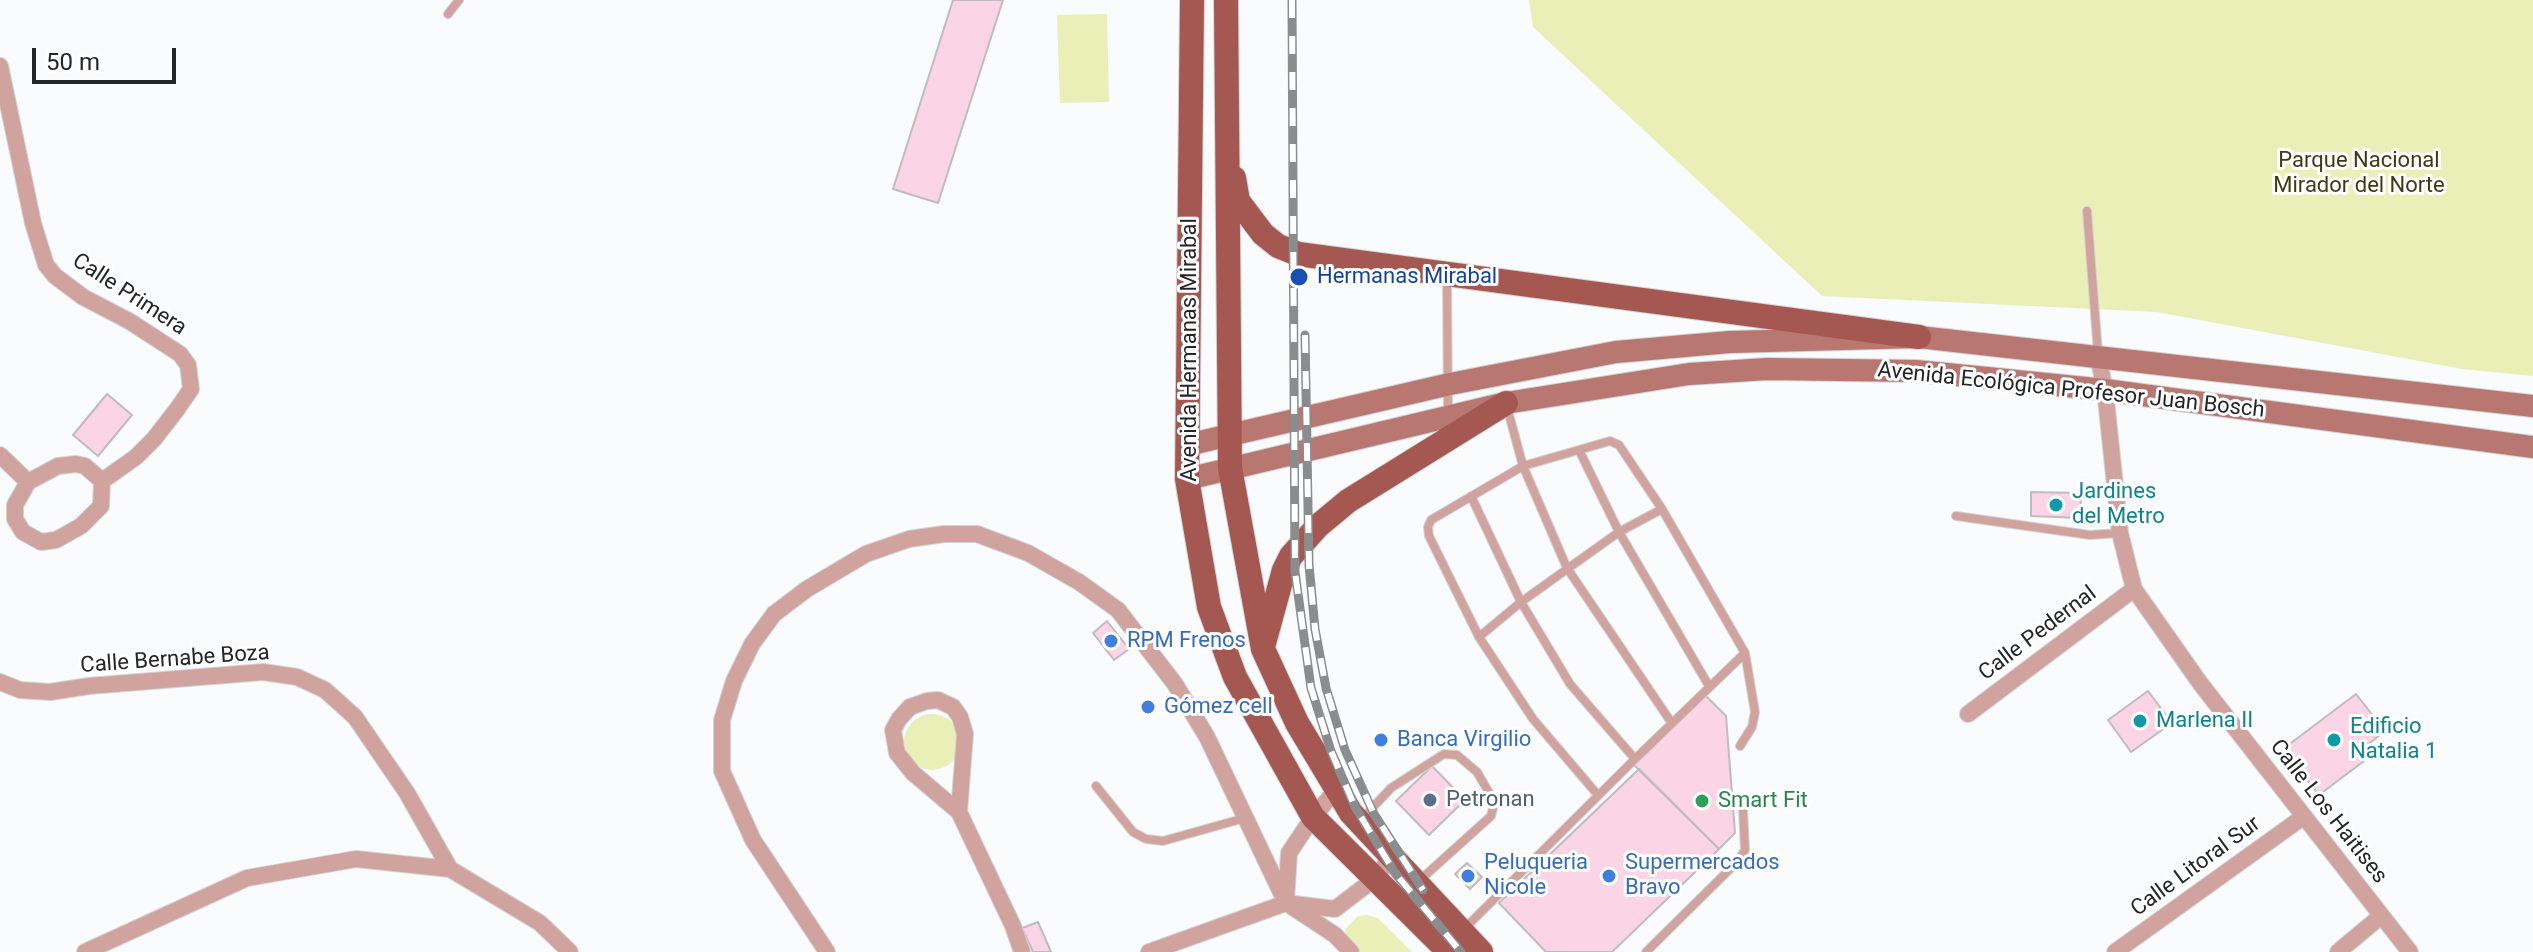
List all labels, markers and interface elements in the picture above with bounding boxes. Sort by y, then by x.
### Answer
scale bar [36,32,180,82]
text: 50 m [46,48,100,76]
park label: Parque Nacional Mirador del Norte [2273,148,2445,200]
street label: Avenida Hermanas Mirabal [1177,218,1203,482]
street label: Calle Primera [67,248,191,342]
place label: Hermanas Mirabal [1317,264,1497,290]
marker: Hermanas Mirabal [1288,266,1310,288]
street label: Avenida Ecológica Profesor Juan Bosch [1876,358,2266,424]
place label: Jardines del Metro [2072,479,2165,530]
marker: Jardines del Metro [2047,496,2065,514]
street label: Calle Pedernal [1974,581,2102,687]
place label: RPM Frenos [1127,628,1246,654]
marker: RPM Frenos [1102,632,1120,650]
street label: Calle Bernabe Boza [80,640,270,680]
place label: Gómez cell [1164,694,1273,720]
marker: Gómez cell [1139,698,1157,716]
place label: Marlena II [2156,708,2253,734]
marker: Marlena II [2131,712,2149,730]
place label: Edificio Natalia 1 [2350,714,2437,766]
place label: Banca Virgilio [1397,727,1531,753]
marker: Banca Virgilio [1372,731,1390,749]
marker: Edificio Natalia 1 [2325,731,2343,749]
street label: Calle Los Haitises [2264,735,2392,889]
place label: Petronan [1446,787,1535,813]
place label: Smart Fit [1718,788,1808,814]
marker: Petronan [1421,791,1439,809]
marker: Smart Fit [1693,792,1711,810]
street label: Calle Litoral Sur [2126,811,2266,923]
place label: Peluqueria Nicole [1484,850,1588,902]
place label: Supermercados Bravo [1625,850,1780,902]
marker: Peluqueria Nicole [1459,867,1477,885]
marker: Supermercados Bravo [1600,867,1618,885]

